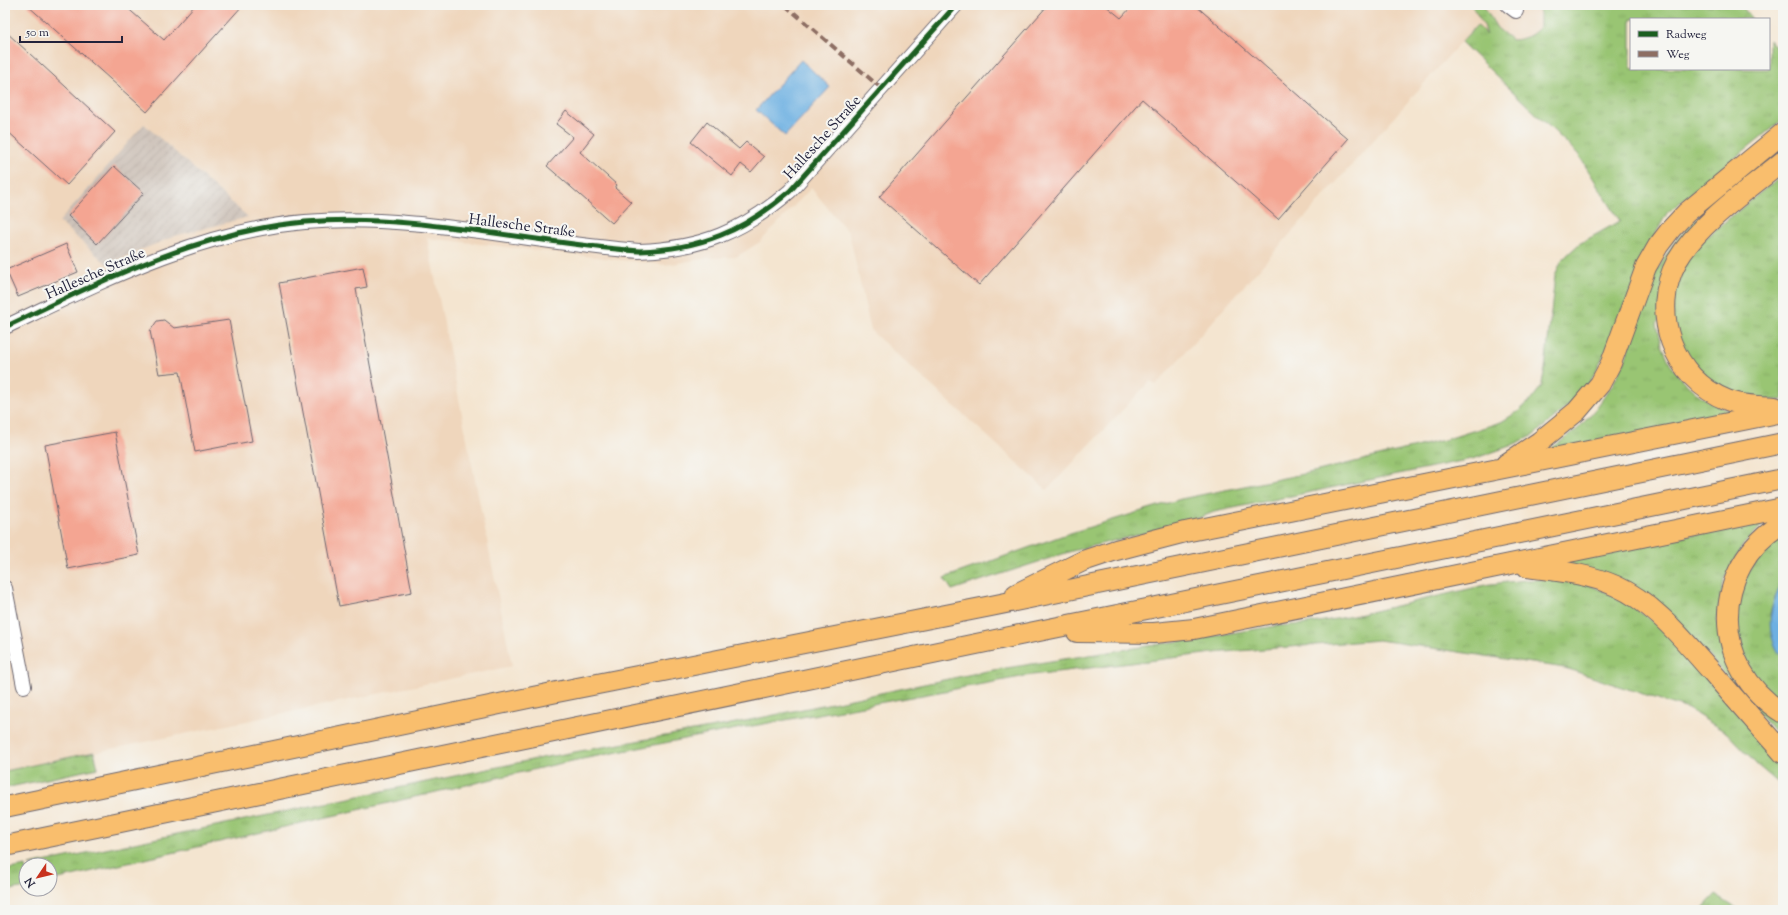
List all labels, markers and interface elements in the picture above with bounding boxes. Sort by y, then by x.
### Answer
scale bar [20,18,122,44]
legend [1630,18,1770,70]
text: 50 m [25,24,49,42]
text: Radweg [1666,26,1707,44]
text: Weg [1666,46,1690,64]
street label: Hallesche Straße [780,91,867,185]
street label: Hallesche Straße [467,210,576,243]
street label: Hallesche Straße [42,243,149,306]
north arrow [18,857,58,897]
text: N [21,874,40,891]

